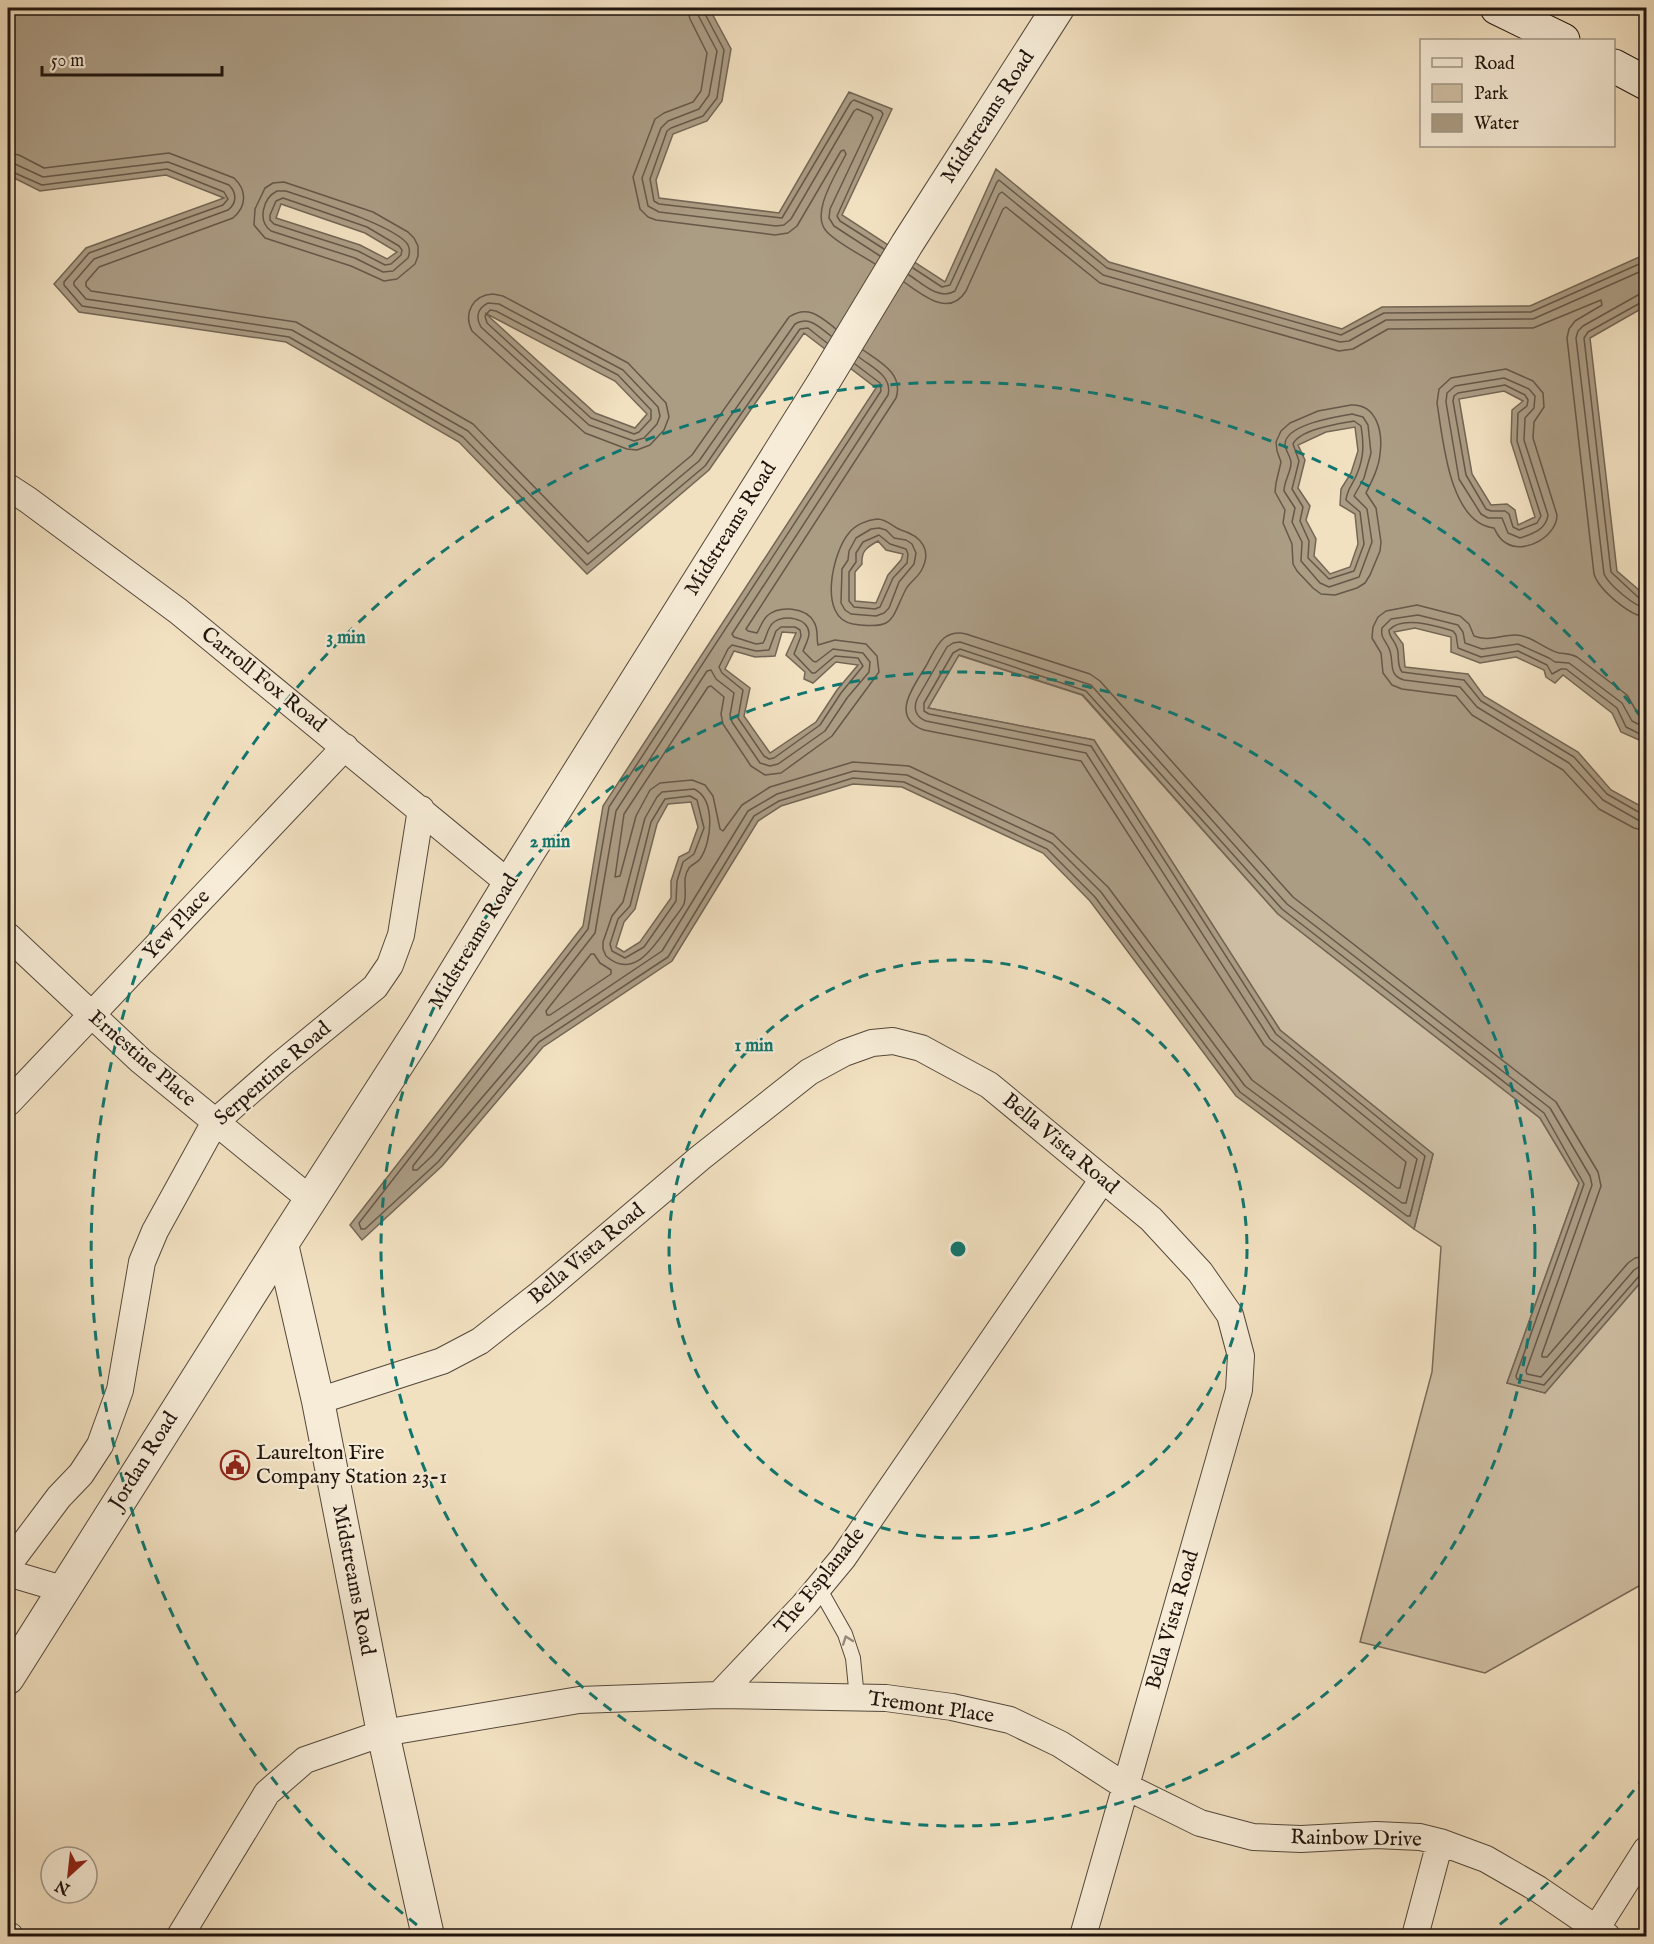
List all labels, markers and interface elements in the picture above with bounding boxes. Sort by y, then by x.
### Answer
scale bar [42,39,222,77]
legend [1420,39,1615,147]
street label: Midstreams Road [935,45,1041,189]
text: 50 m [51,50,84,73]
text: Road [1474,53,1515,76]
text: Park [1474,83,1509,106]
text: Water [1474,113,1519,136]
street label: Midstreams Road [679,456,783,601]
street label: Carroll Fox Road [195,621,332,739]
text: 3 min [327,627,366,650]
text: 2 min [530,831,571,854]
street label: Midstreams Road [423,869,525,1015]
street label: Yew Place [138,884,217,966]
street label: Ernestine Place [82,1005,202,1113]
street label: Serpentine Road [209,1015,338,1132]
text: 1 min [735,1035,774,1058]
street label: Bella Vista Road [996,1087,1124,1201]
street label: Bella Vista Road [523,1197,651,1311]
centre of rings [948,1239,968,1259]
street label: Jordan Road [102,1406,185,1517]
place label: Laurelton Fire Company Station 23-1 [256,1440,447,1491]
public building icon: Laurelton Fire Company Station 23-1 [219,1449,251,1481]
street label: Midstreams Road [325,1502,381,1659]
street label: The Esplanade [769,1522,872,1640]
street label: Bella Vista Road [1140,1546,1206,1693]
one-way arrow [842,1636,854,1647]
street label: Tremont Place [866,1686,996,1730]
street label: Rainbow Drive [1290,1824,1422,1854]
north arrow [39,1845,99,1905]
text: N [52,1874,75,1899]

